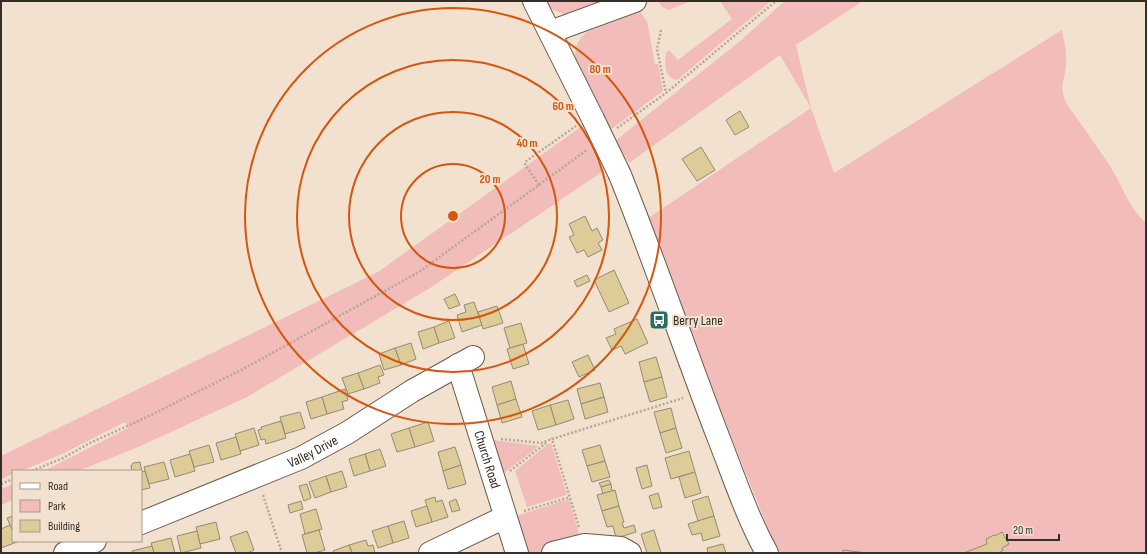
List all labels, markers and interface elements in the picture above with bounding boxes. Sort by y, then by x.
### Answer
text: 80 m [589,62,611,77]
text: 60 m [552,99,574,114]
text: 40 m [516,136,538,151]
text: 20 m [480,172,500,187]
centre of rings [446,209,460,223]
bus stop icon: Berry Lane [648,309,670,331]
place label: Berry Lane [673,312,723,329]
street label: Church Road [470,429,504,491]
street label: Valley Drive [285,432,341,472]
legend [12,470,142,542]
text: Road [48,479,68,494]
text: Park [48,499,66,514]
scale bar [1007,516,1059,542]
text: Building [48,519,80,534]
text: 20 m [1013,523,1033,538]

